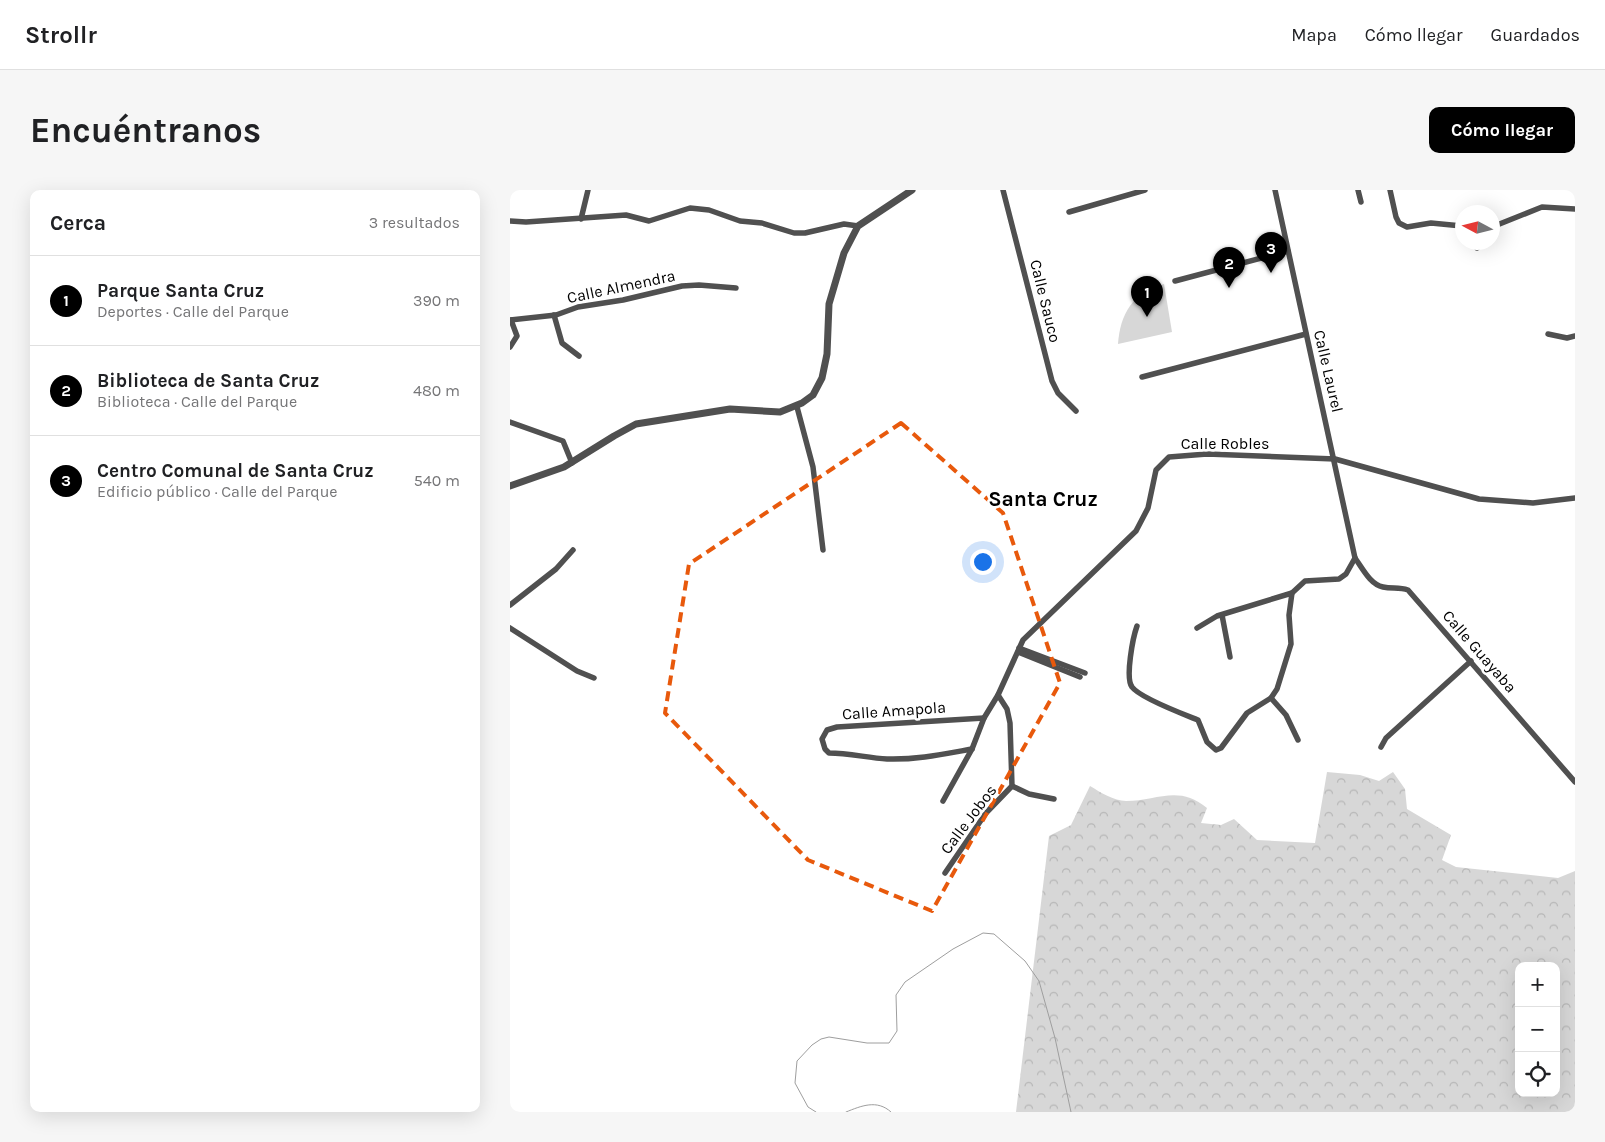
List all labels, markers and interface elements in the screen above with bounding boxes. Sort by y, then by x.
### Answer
text: Strollr [25,21,97,49]
text: Mapa [1291,24,1337,46]
text: Cómo llegar [1365,24,1463,46]
text: Guardados [1491,24,1580,46]
button: Cómo llegar [1429,107,1575,153]
text: Encuéntranos [30,110,261,151]
north arrow [1455,205,1500,250]
text: Cerca [50,211,106,235]
text: 3 resultados [369,213,460,232]
pin: 3 [1255,232,1287,273]
pin: 2 [1213,247,1245,288]
street label: Calle Sauco [1026,258,1065,345]
street label: Calle Almendra [565,266,677,307]
pin: 1 [1131,276,1163,317]
text: Parque Santa Cruz [97,280,264,302]
text: 1 [63,291,69,310]
text: 390 m [413,291,460,310]
text: Deportes · Calle del Parque [97,302,289,321]
street label: Calle Laurel [1310,328,1347,414]
text: Biblioteca de Santa Cruz [97,370,319,392]
text: 2 [61,381,71,400]
text: 480 m [413,381,460,400]
text: Biblioteca · Calle del Parque [97,392,297,411]
street label: Calle Robles [1181,434,1269,453]
text: Centro Comunal de Santa Cruz [97,460,374,482]
text: 3 [61,471,71,490]
text: 540 m [414,471,460,490]
text: Edificio público · Calle del Parque [97,482,338,501]
district label: Santa Cruz [988,487,1098,511]
your location [970,549,996,575]
street label: Calle Guayaba [1439,606,1521,696]
street label: Calle Amapola [842,697,947,724]
street label: Calle Jobos [936,781,1000,858]
map controls [1515,962,1560,1097]
button: + [1515,962,1560,1007]
button: − [1515,1007,1560,1052]
button: locate [1515,1052,1560,1097]

